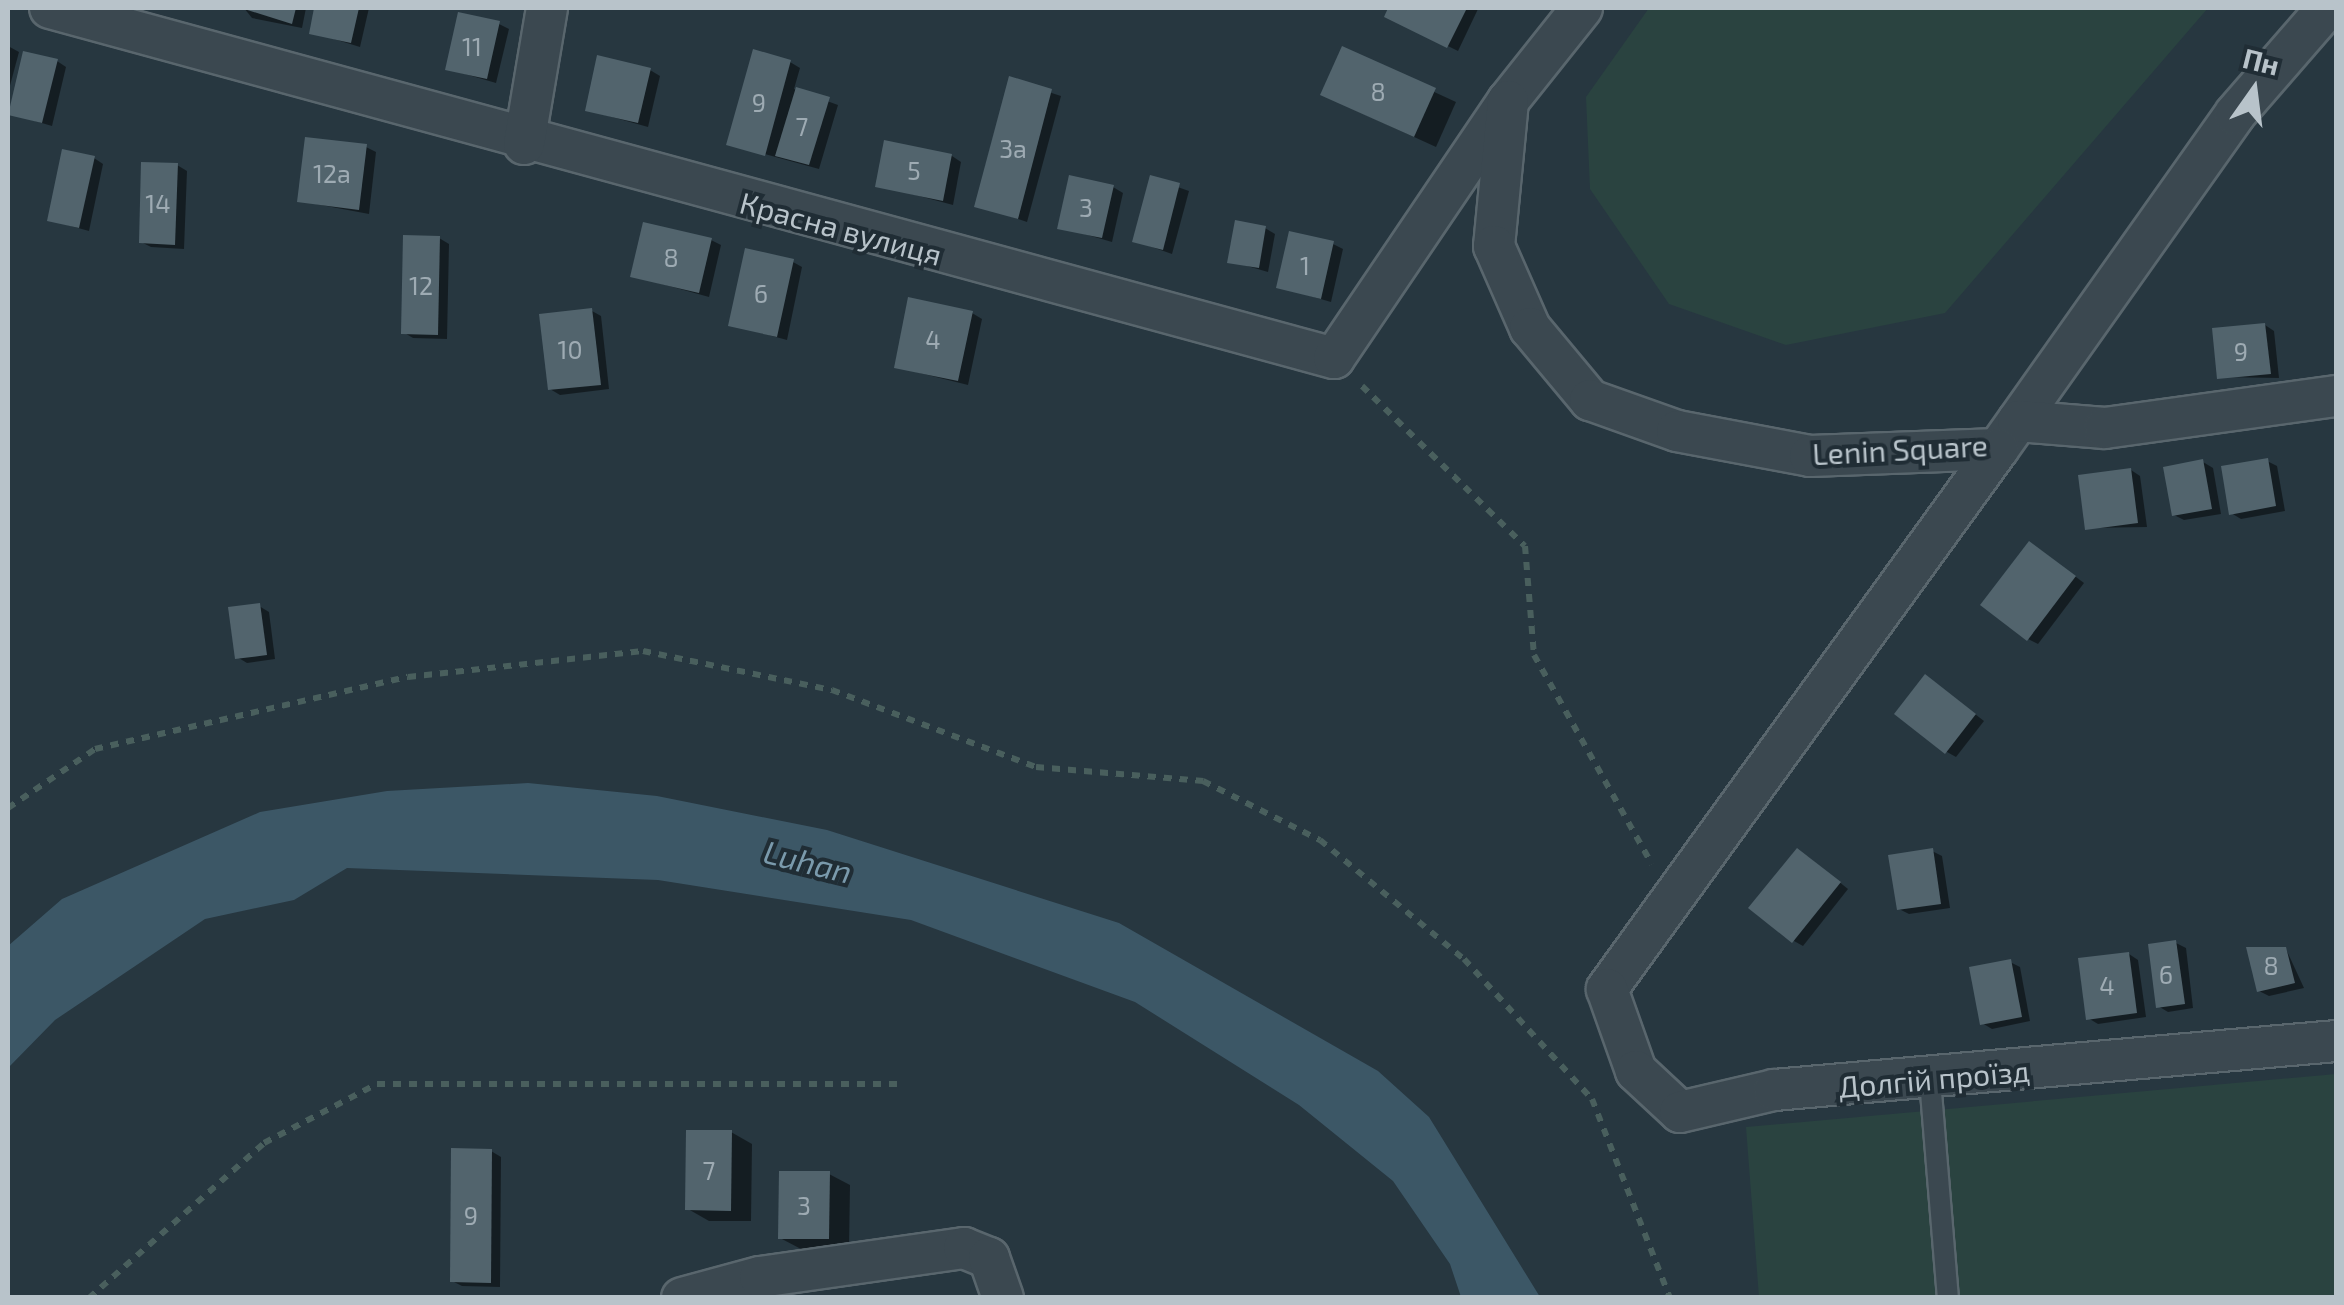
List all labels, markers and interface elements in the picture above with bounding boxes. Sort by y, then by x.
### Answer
house number: 11 [462,31,482,61]
north arrow [2204,40,2304,140]
text: Пн [2239,40,2283,82]
house number: 8 [1370,76,1386,106]
house number: 9 [752,87,766,117]
house number: 7 [796,111,808,141]
house number: 3а [999,133,1027,163]
house number: 5 [907,155,921,185]
house number: 12а [313,158,351,188]
street label: Красна вулиця [736,184,946,272]
house number: 14 [145,188,171,218]
house number: 3 [1079,192,1093,222]
house number: 8 [663,242,679,272]
house number: 1 [1300,250,1310,280]
house number: 12 [409,270,433,300]
house number: 6 [754,278,768,308]
house number: 4 [925,324,941,354]
house number: 10 [557,334,583,364]
house number: 9 [2234,336,2248,366]
street label: Lenin Square [1811,426,1989,472]
water label: Luhan [760,832,856,890]
house number: 8 [2263,950,2279,980]
house number: 6 [2159,959,2173,989]
house number: 4 [2099,970,2115,1000]
street label: Долгій проїзд [1837,1052,2031,1104]
house number: 7 [703,1155,715,1185]
house number: 3 [797,1190,811,1220]
house number: 9 [464,1200,478,1230]

